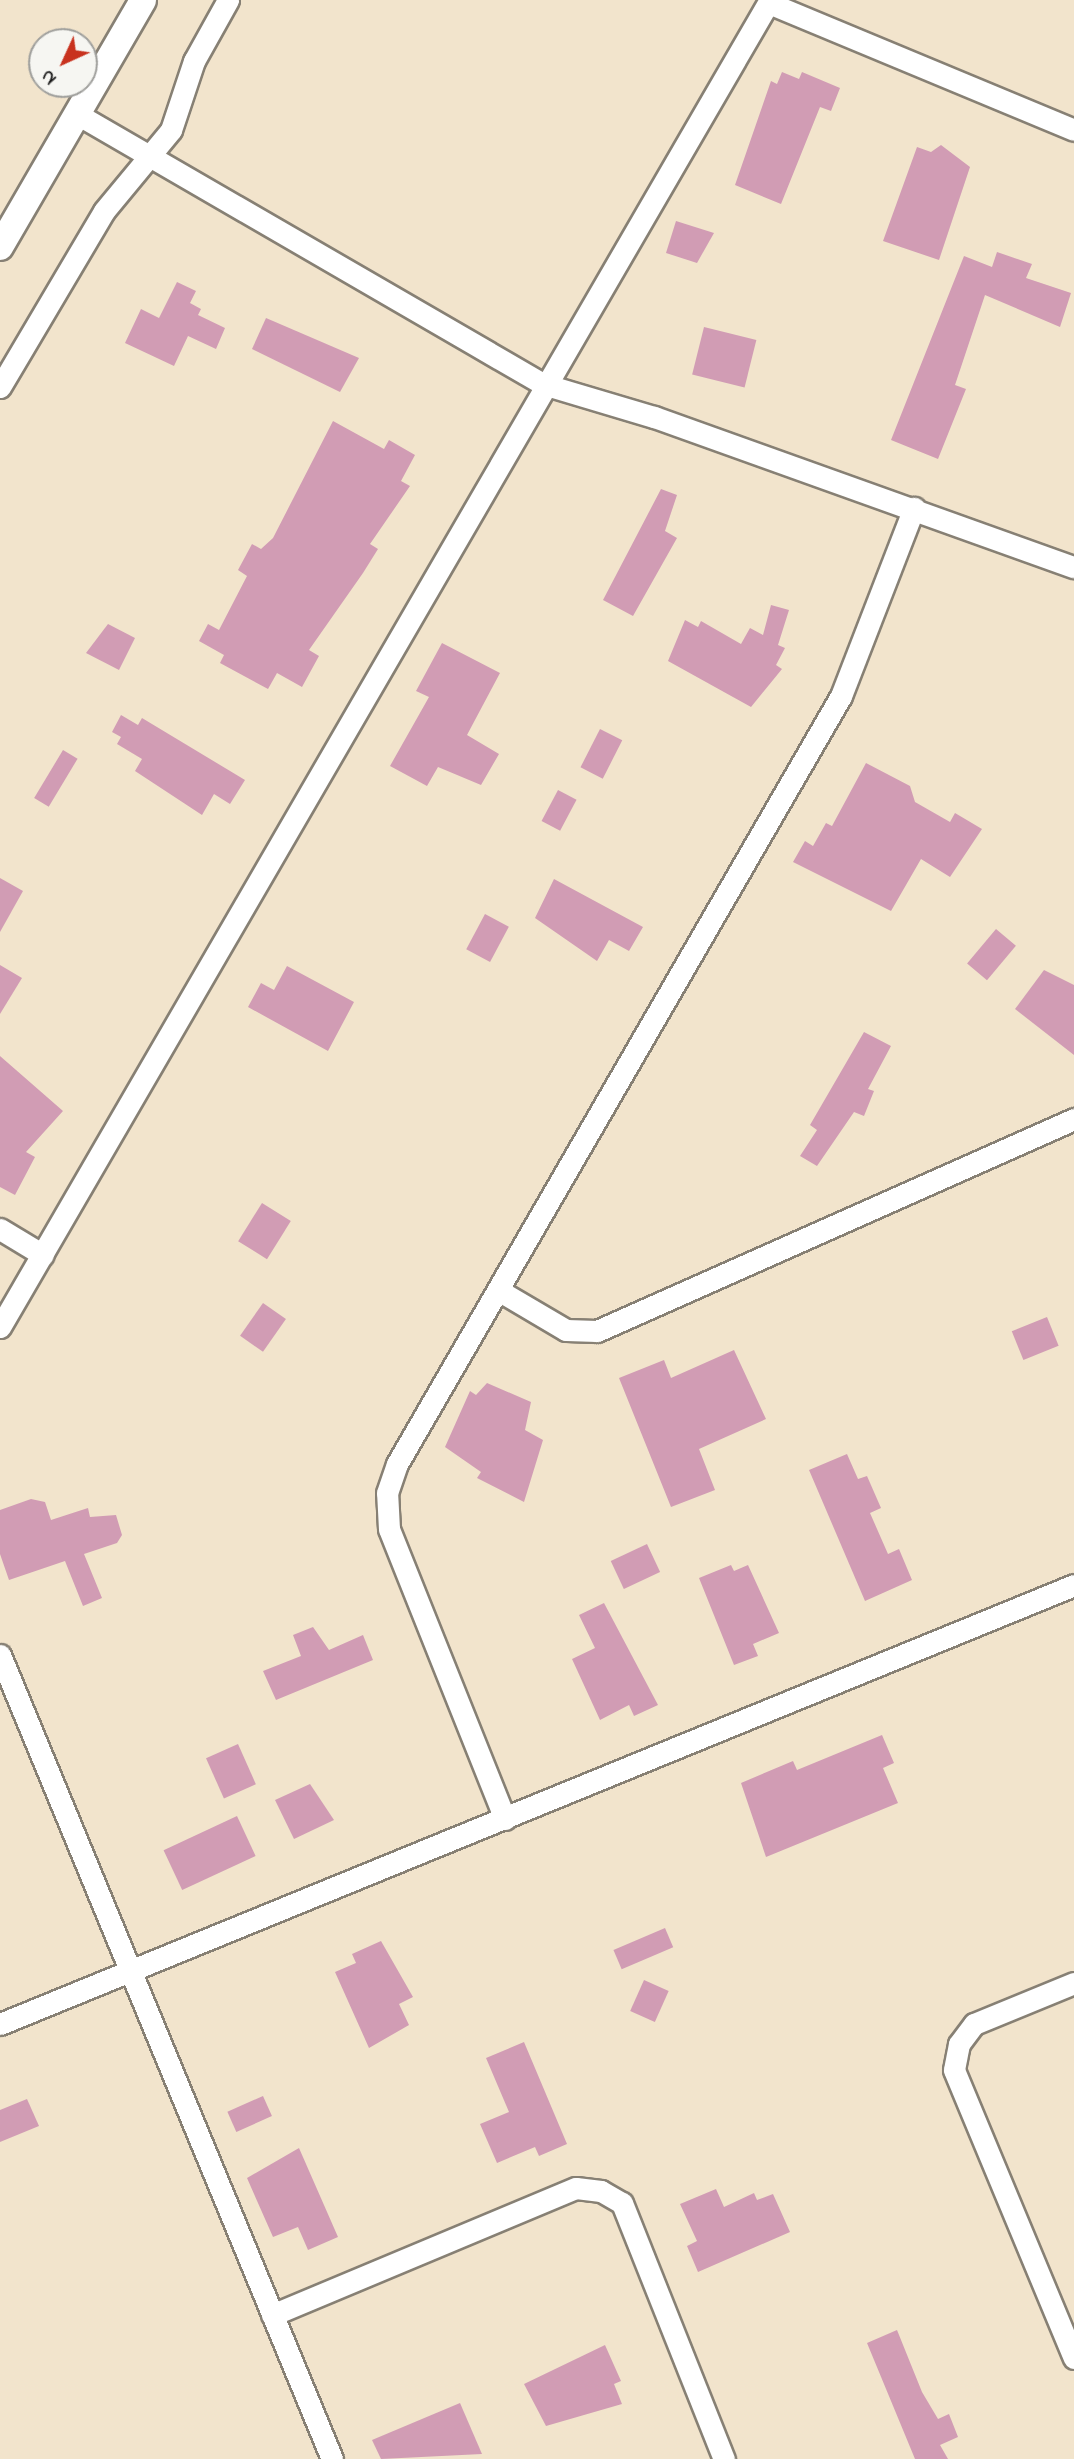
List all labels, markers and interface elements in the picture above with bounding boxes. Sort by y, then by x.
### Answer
north arrow [28,28,98,98]
text: N [35,63,63,91]

